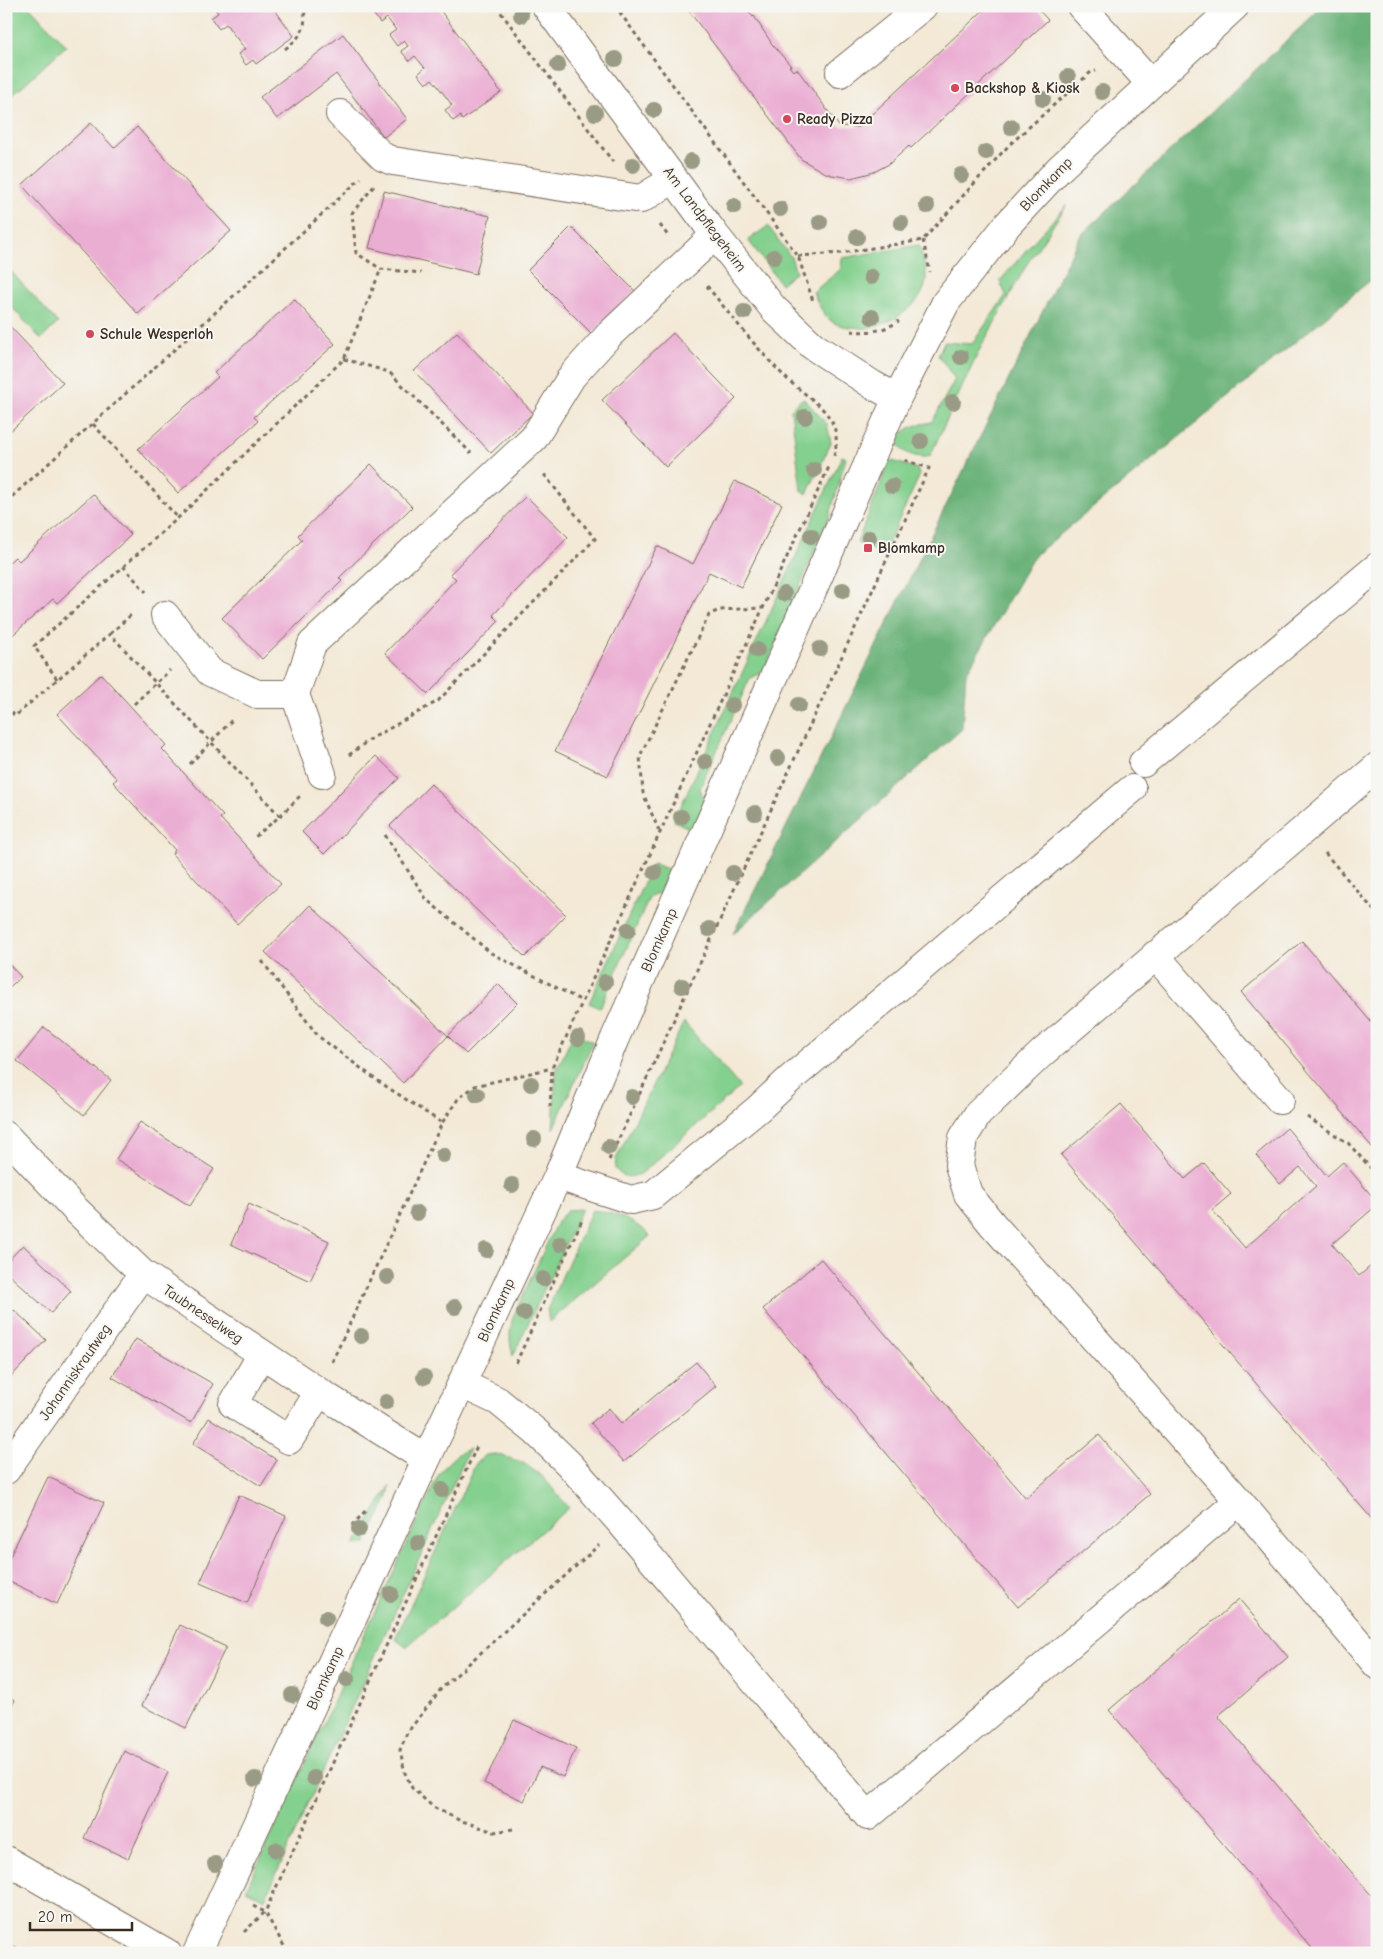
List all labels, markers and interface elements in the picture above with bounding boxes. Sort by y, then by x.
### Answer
place label: Backshop & Kiosk [965,79,1080,97]
marker: Backshop & Kiosk [949,82,961,94]
place label: Ready Pizza [797,110,873,128]
marker: Ready Pizza [781,113,793,125]
street label: Blomkamp [1016,153,1076,215]
street label: Am Landpflegeheim [660,163,750,275]
place label: Schule Wesperloh [100,325,213,343]
marker: Schule Wesperloh [84,328,96,340]
place label: Blomkamp [878,539,945,557]
marker: Blomkamp [862,542,874,554]
street label: Blomkamp [637,905,681,975]
street label: Blomkamp [473,1275,519,1345]
street label: Taubnesselweg [159,1281,247,1347]
street label: Johanniskrautweg [35,1320,115,1424]
street label: Blomkamp [302,1643,348,1713]
scale bar [30,1899,132,1931]
text: 20 m [38,1908,72,1926]

